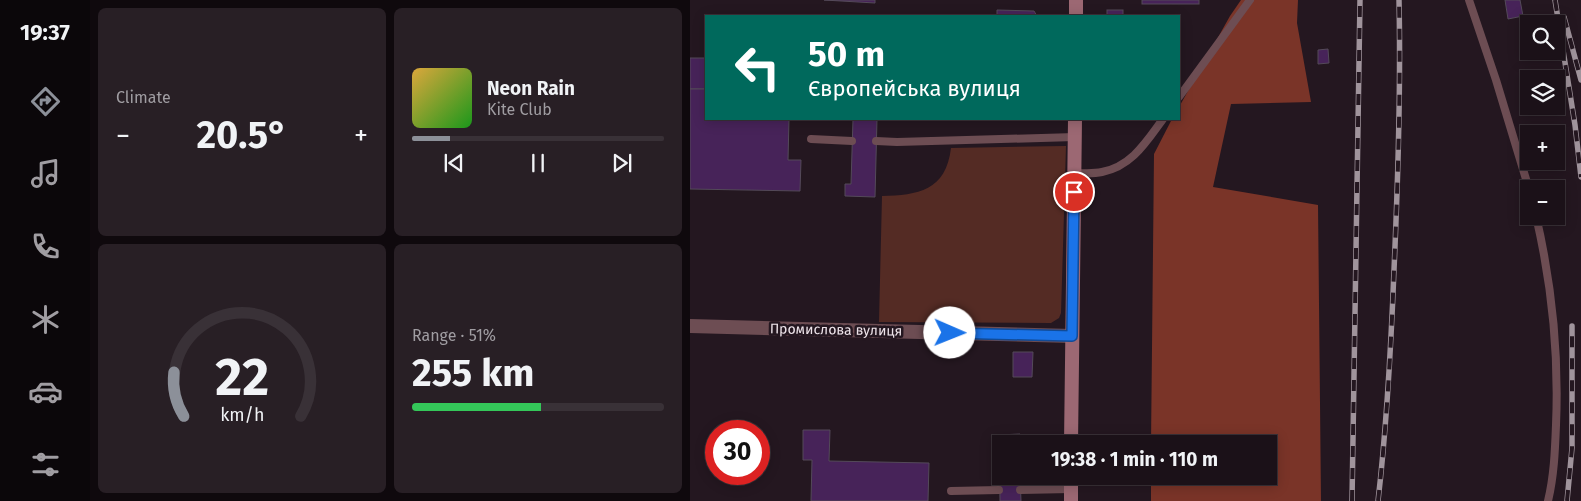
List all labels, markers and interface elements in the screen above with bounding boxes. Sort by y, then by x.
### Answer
map controls [1520,15,1565,225]
button: search [1520,15,1565,60]
text: 19:37 [20,19,70,46]
text: 50 m [808,33,885,75]
icon: left [725,35,790,100]
button: layers [1520,70,1565,115]
text: Європейська вулиця [808,75,1021,102]
text: Neon Rain [487,77,575,100]
icon: directions [28,84,63,119]
text: Climate [116,88,171,107]
text: Kite Club [487,100,552,119]
text: 20.5° [196,112,288,158]
text: − [116,119,130,152]
text: + [354,119,368,152]
button: + [1520,125,1565,170]
icon: previous [440,149,468,177]
icon: pause [524,149,552,177]
icon: next [608,149,636,177]
icon: music [28,156,63,191]
pin [1053,171,1095,213]
icon: arrive [1060,178,1088,206]
button: − [1520,180,1565,225]
icon: phone [28,229,63,264]
icon: climate [28,302,63,337]
position arrow [923,306,975,358]
street label: Промислова вулиця [770,320,902,340]
text: Range · 51% [412,326,496,345]
text: 22 [215,346,269,409]
text: 255 km [412,350,534,396]
icon: car [28,374,63,409]
text: km/h [220,404,264,426]
speed limit sign: 30 [705,420,770,485]
icon: filters [28,447,63,482]
text: 19:38 · 1 min · 110 m [1051,448,1218,471]

